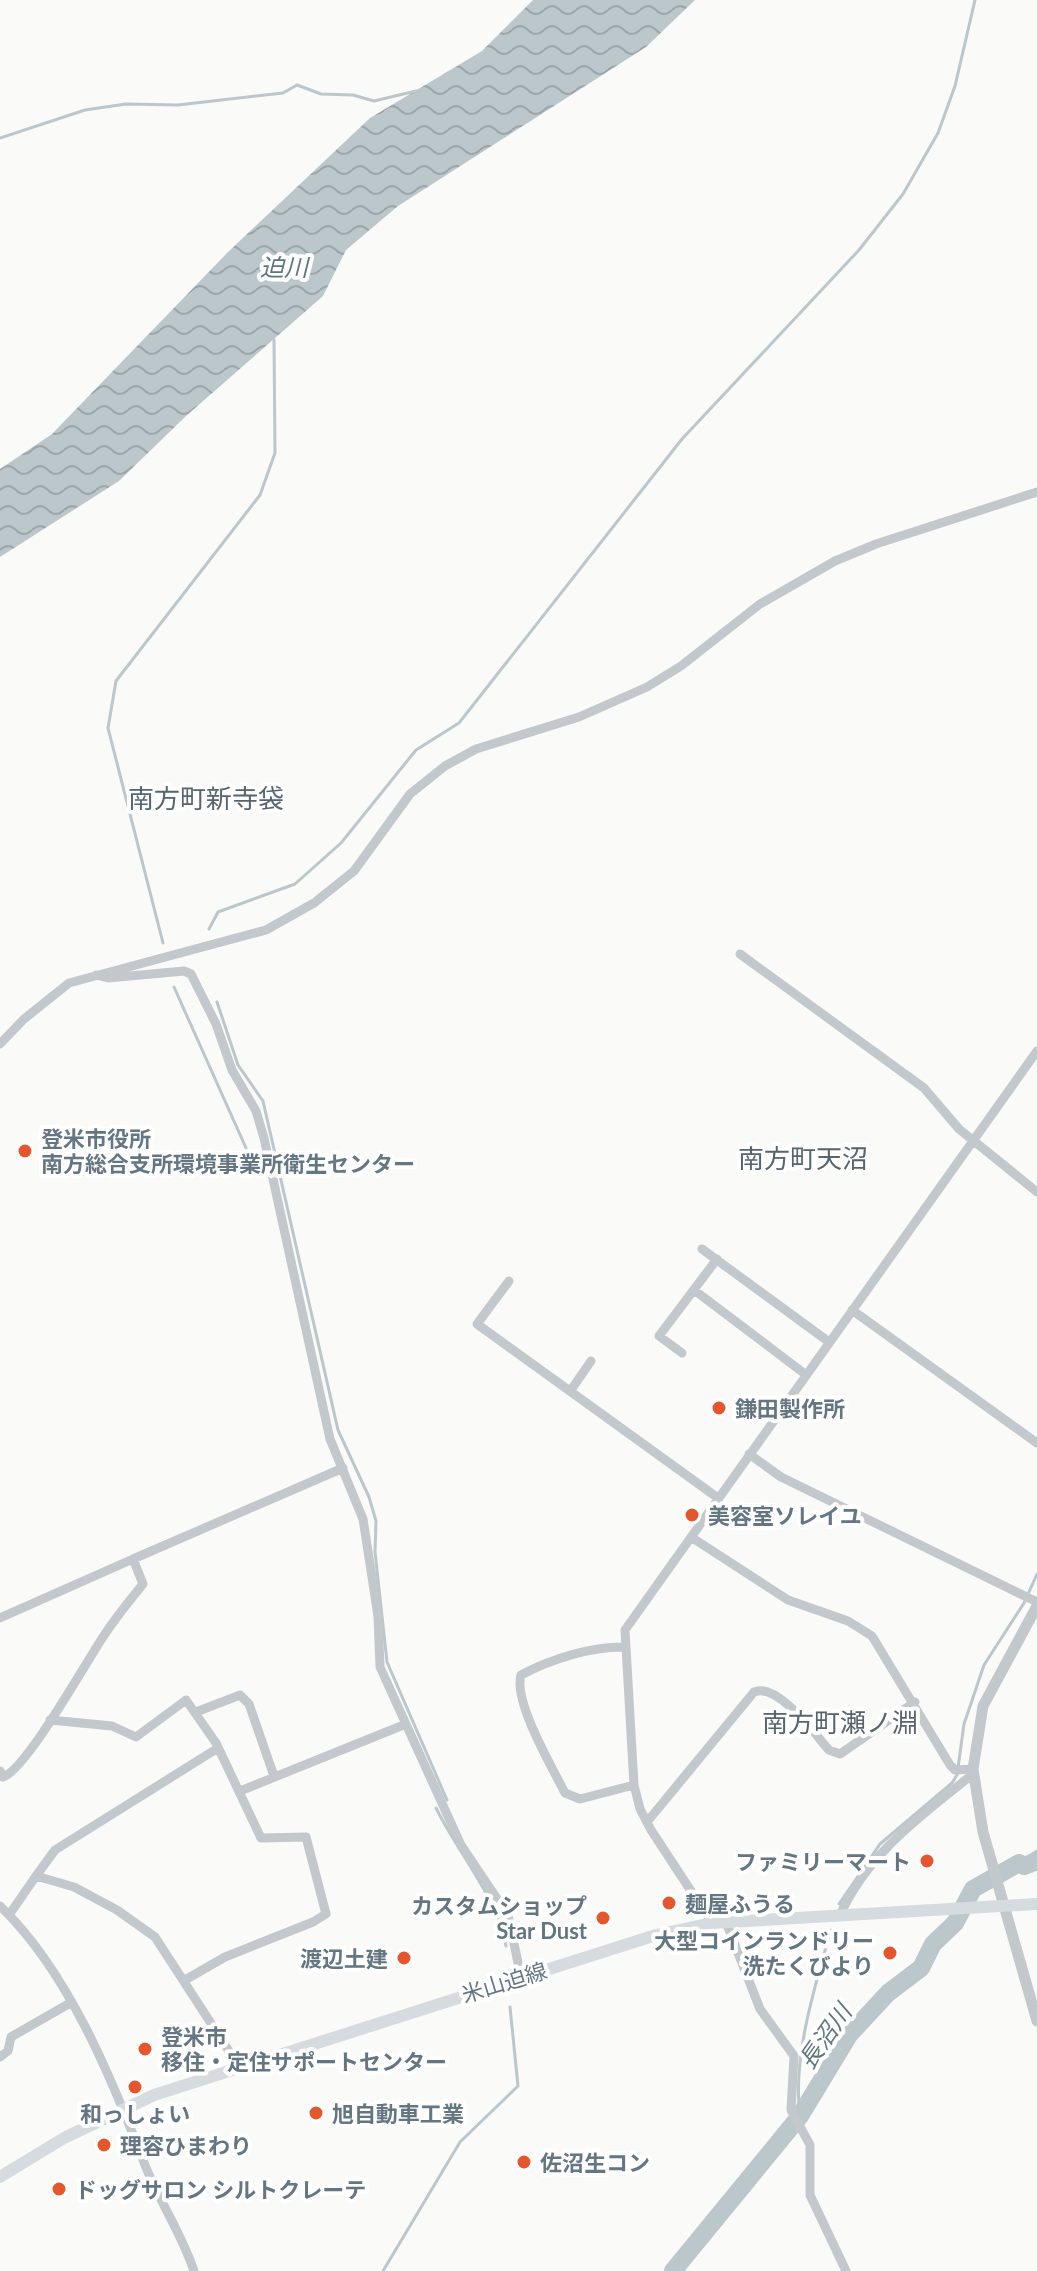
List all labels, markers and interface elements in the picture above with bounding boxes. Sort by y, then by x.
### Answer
water label: 迫川 [260,252,311,281]
district label: 南方町新寺袋 [128,782,284,814]
place label: 登米市役所 南方総合支所環境事業所衛生センター [41,1125,415,1177]
marker: 登米市役所 南方総合支所環境事業所衛生センター [16,1142,34,1160]
district label: 南方町天沼 [738,1142,868,1174]
place label: 鎌田製作所 [735,1395,845,1422]
marker: 鎌田製作所 [710,1399,728,1417]
place label: 美容室ソレイユ [708,1502,862,1529]
marker: 美容室ソレイユ [683,1506,701,1524]
district label: 南方町瀬ノ淵 [762,1706,918,1738]
place label: ファミリーマート [735,1848,911,1875]
marker: ファミリーマート [918,1852,936,1870]
place label: 麺屋ふうる [685,1890,795,1917]
place label: カスタムショップ Star Dust [411,1892,588,1944]
marker: 麺屋ふうる [660,1894,678,1912]
marker: カスタムショップ Star Dust [594,1909,612,1927]
place label: 大型コインランドリー 洗たくびより [654,1927,874,1979]
marker: 大型コインランドリー 洗たくびより [881,1944,899,1962]
place label: 渡辺土建 [300,1945,388,1972]
marker: 渡辺土建 [395,1949,413,1967]
street label: 米山迫線 [458,1956,550,2008]
water label: 長沼川 [791,1996,858,2074]
place label: 登米市 移住・定住サポートセンター [161,2023,447,2075]
marker: 登米市 移住・定住サポートセンター [136,2040,154,2058]
marker: 和っしょい [126,2078,144,2096]
place label: 和っしょい [80,2100,190,2127]
place label: 旭自動車工業 [332,2100,464,2127]
marker: 旭自動車工業 [307,2104,325,2122]
place label: 理容ひまわり [120,2132,252,2159]
marker: 理容ひまわり [95,2136,113,2154]
place label: 佐沼生コン [540,2149,650,2176]
marker: 佐沼生コン [515,2153,533,2171]
place label: ドッグサロン シルトクレーテ [75,2176,366,2203]
marker: ドッグサロン シルトクレーテ [50,2180,68,2198]

